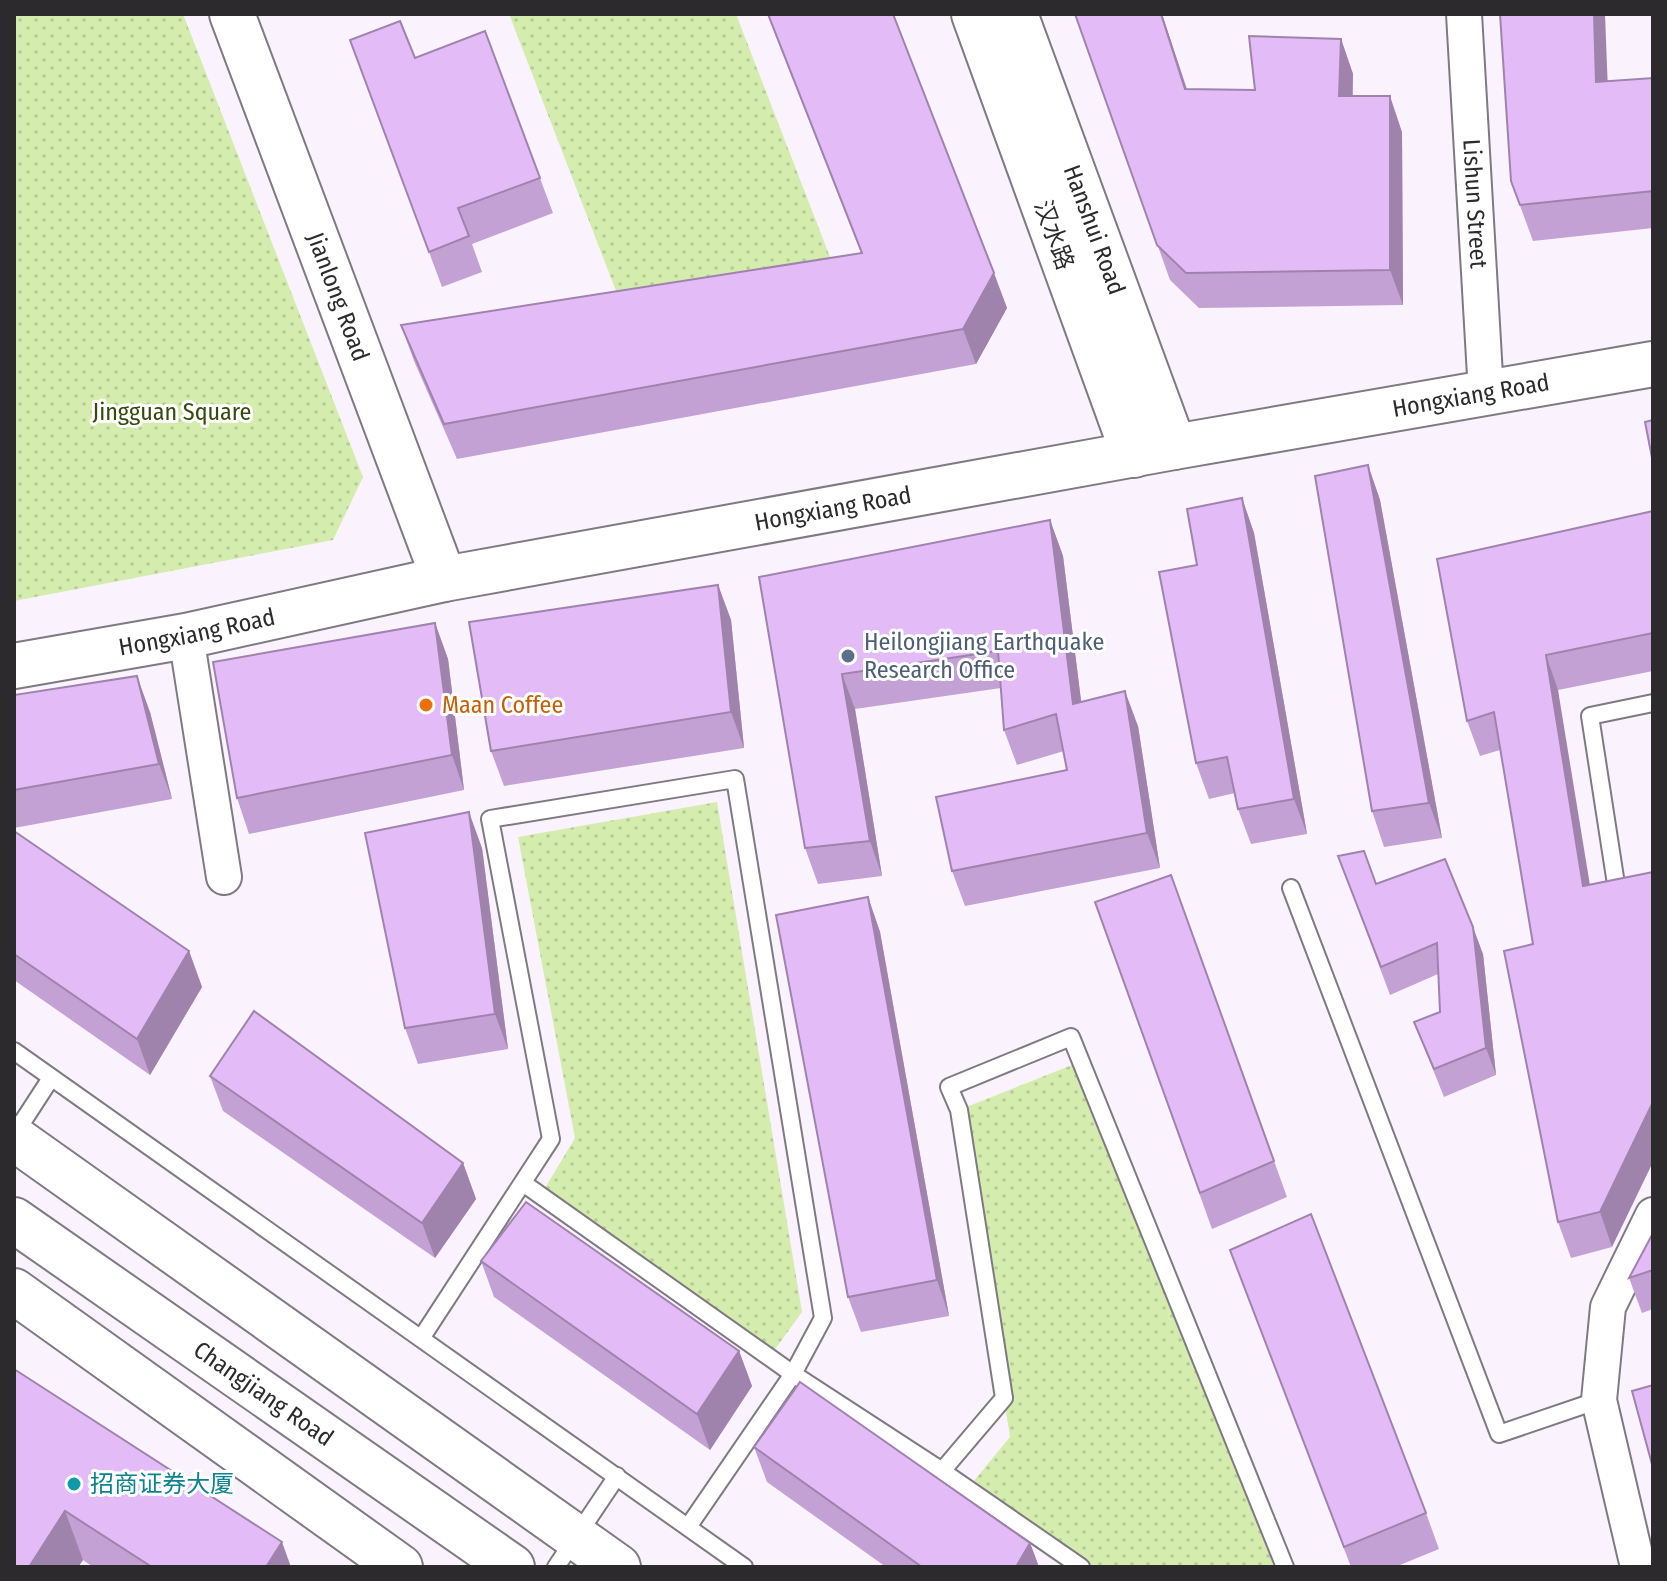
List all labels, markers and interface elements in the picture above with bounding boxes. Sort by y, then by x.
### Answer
street label: Lishun Street [1457,138,1493,269]
street label: Hanshui Road [1058,161,1131,299]
street label: 汉水路 [1029,196,1079,274]
street label: Jianlong Road [301,229,375,365]
street label: Hongxiang Road [1390,368,1552,423]
park label: Jingguan Square [93,398,251,426]
street label: Hongxiang Road [752,481,914,537]
street label: Hongxiang Road [117,603,278,661]
place label: Heilongjiang Earthquake Research Office [864,628,1104,684]
marker: Heilongjiang Earthquake Research Office [839,647,857,665]
place label: Maan Coffee [442,691,563,719]
marker: Maan Coffee [417,696,435,714]
street label: Changjiang Road [188,1336,339,1452]
place label: 招商证券大厦 [90,1470,234,1498]
marker: 招商证券大厦 [65,1475,83,1493]

